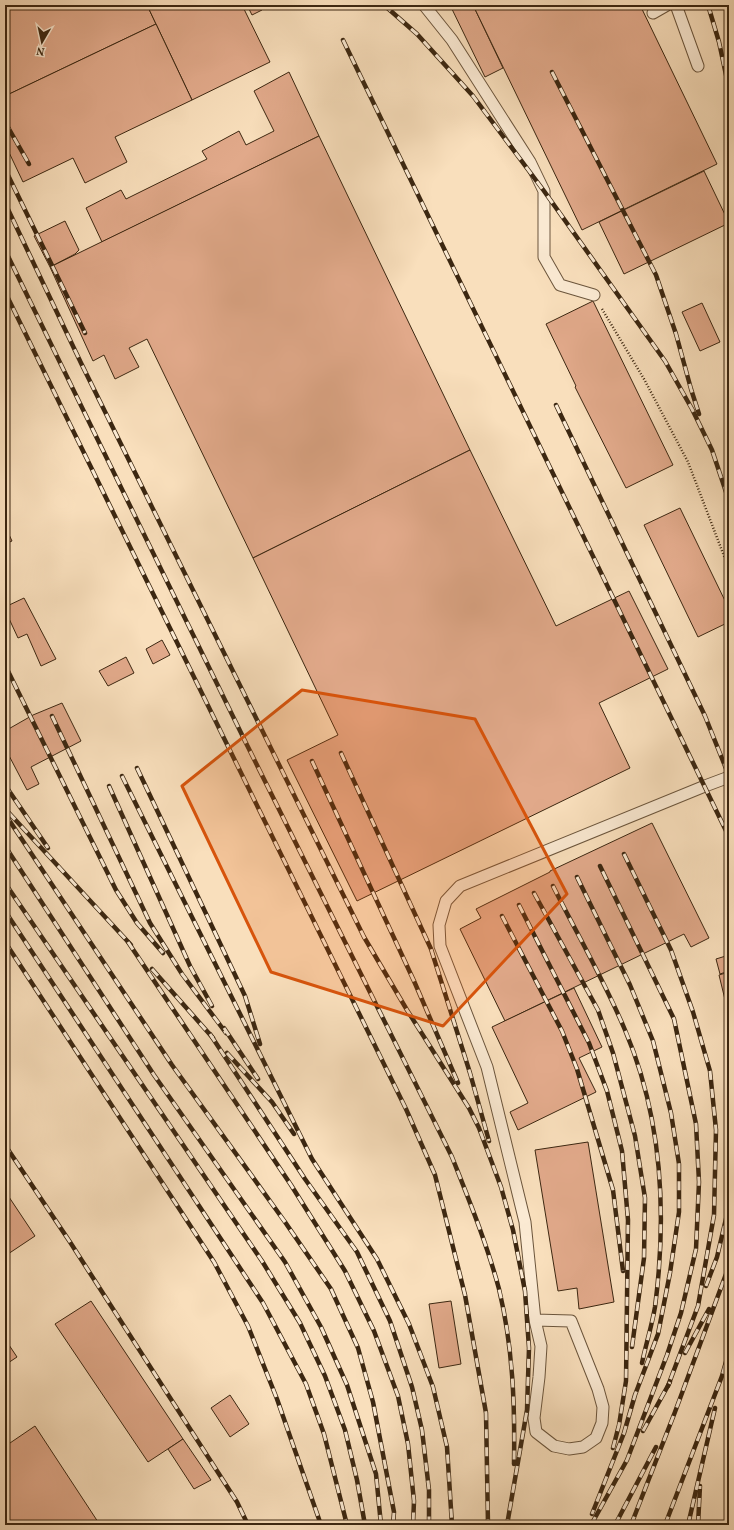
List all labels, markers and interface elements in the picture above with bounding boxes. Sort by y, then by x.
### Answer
north arrow [22,22,62,62]
text: N [36,42,46,58]

